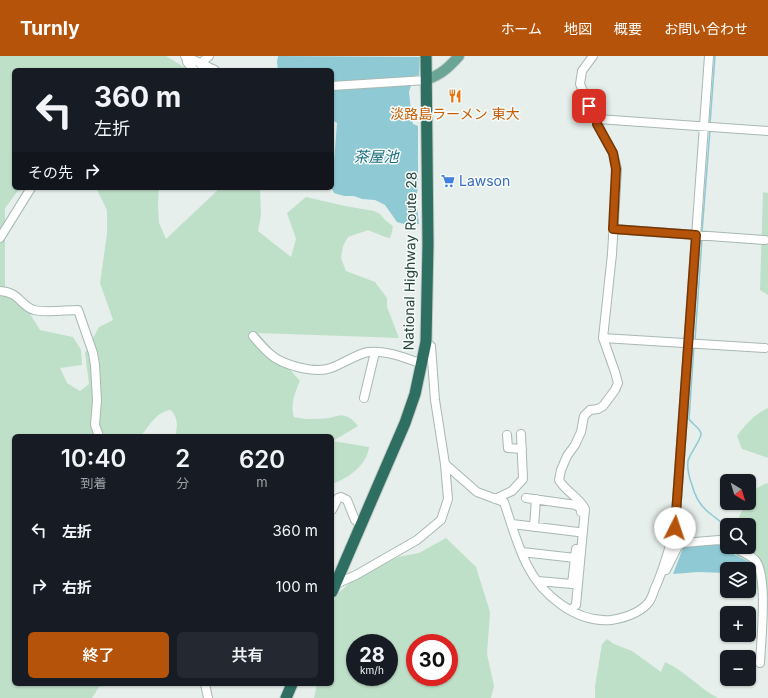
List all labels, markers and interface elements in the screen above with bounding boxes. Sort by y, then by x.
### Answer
text: Turnly [20,17,80,40]
text: ホーム [500,20,542,37]
text: 地図 [564,20,592,37]
text: 概要 [614,20,642,37]
text: お問い合わせ [664,20,748,37]
text: 360 m [94,80,181,114]
icon: left [28,84,80,136]
restaurant icon: 淡路島ラーメン 東大 [447,88,463,104]
pin [572,89,606,123]
icon: arrive [578,95,600,117]
place label: 淡路島ラーメン 東大 [390,105,520,122]
text: 左折 [94,118,130,139]
water label: 茶屋池 [353,147,400,166]
icon: right [81,160,103,182]
text: その先 [28,163,73,182]
street label: National Highway Route 28 [399,171,420,351]
place label: Lawson [459,172,510,189]
supermarket icon: Lawson [440,173,456,189]
text: 10:40 [61,444,126,473]
text: 2 [175,444,190,473]
text: 620 [239,445,285,474]
text: m [256,474,268,490]
north arrow [720,474,756,510]
map controls [720,474,756,686]
text: 到着 [81,475,107,491]
text: 分 [176,475,189,491]
position arrow [654,507,696,549]
button: search [720,518,756,554]
icon: left [28,519,50,541]
text: 360 m [273,521,318,540]
text: 左折 [62,522,92,541]
button: layers [720,562,756,598]
icon: right [28,575,50,597]
text: 100 m [276,577,318,596]
text: 右折 [62,578,92,597]
button: + [720,606,756,642]
button: 終了 [28,632,169,678]
button: 共有 [177,632,318,678]
speed limit sign: 30 [406,634,458,686]
text: 28 [359,643,385,667]
button: − [720,650,756,686]
text: km/h [360,664,384,676]

